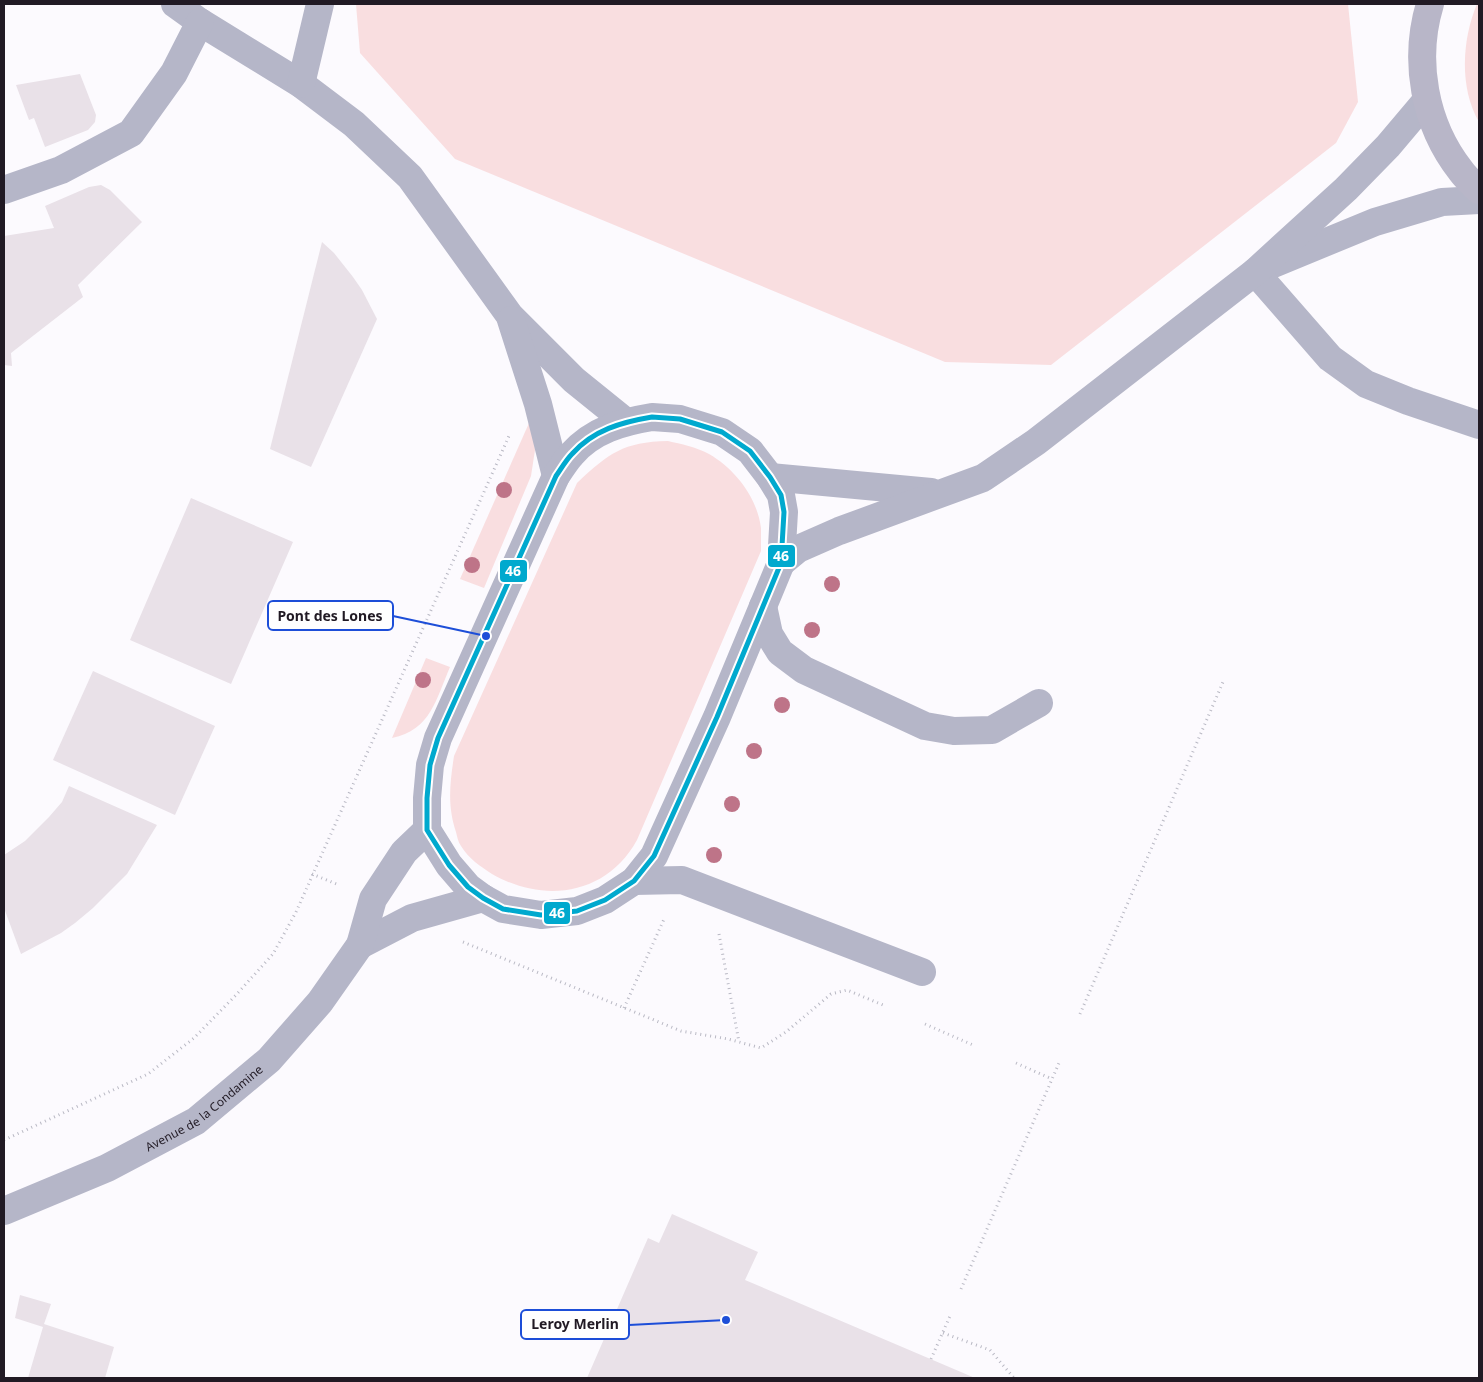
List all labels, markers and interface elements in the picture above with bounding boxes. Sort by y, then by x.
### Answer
line badge: 46 [767,544,796,568]
text: 46 [773,546,789,565]
line badge: 46 [499,559,528,583]
text: 46 [505,561,521,580]
callout: Pont des Lones [268,601,393,630]
text: Pont des Lones [277,606,383,625]
line badge: 46 [543,901,571,925]
text: 46 [549,903,565,922]
street label: Avenue de la Condamine [142,1060,266,1155]
callout: Leroy Merlin [521,1310,629,1339]
text: Leroy Merlin [531,1314,619,1333]

